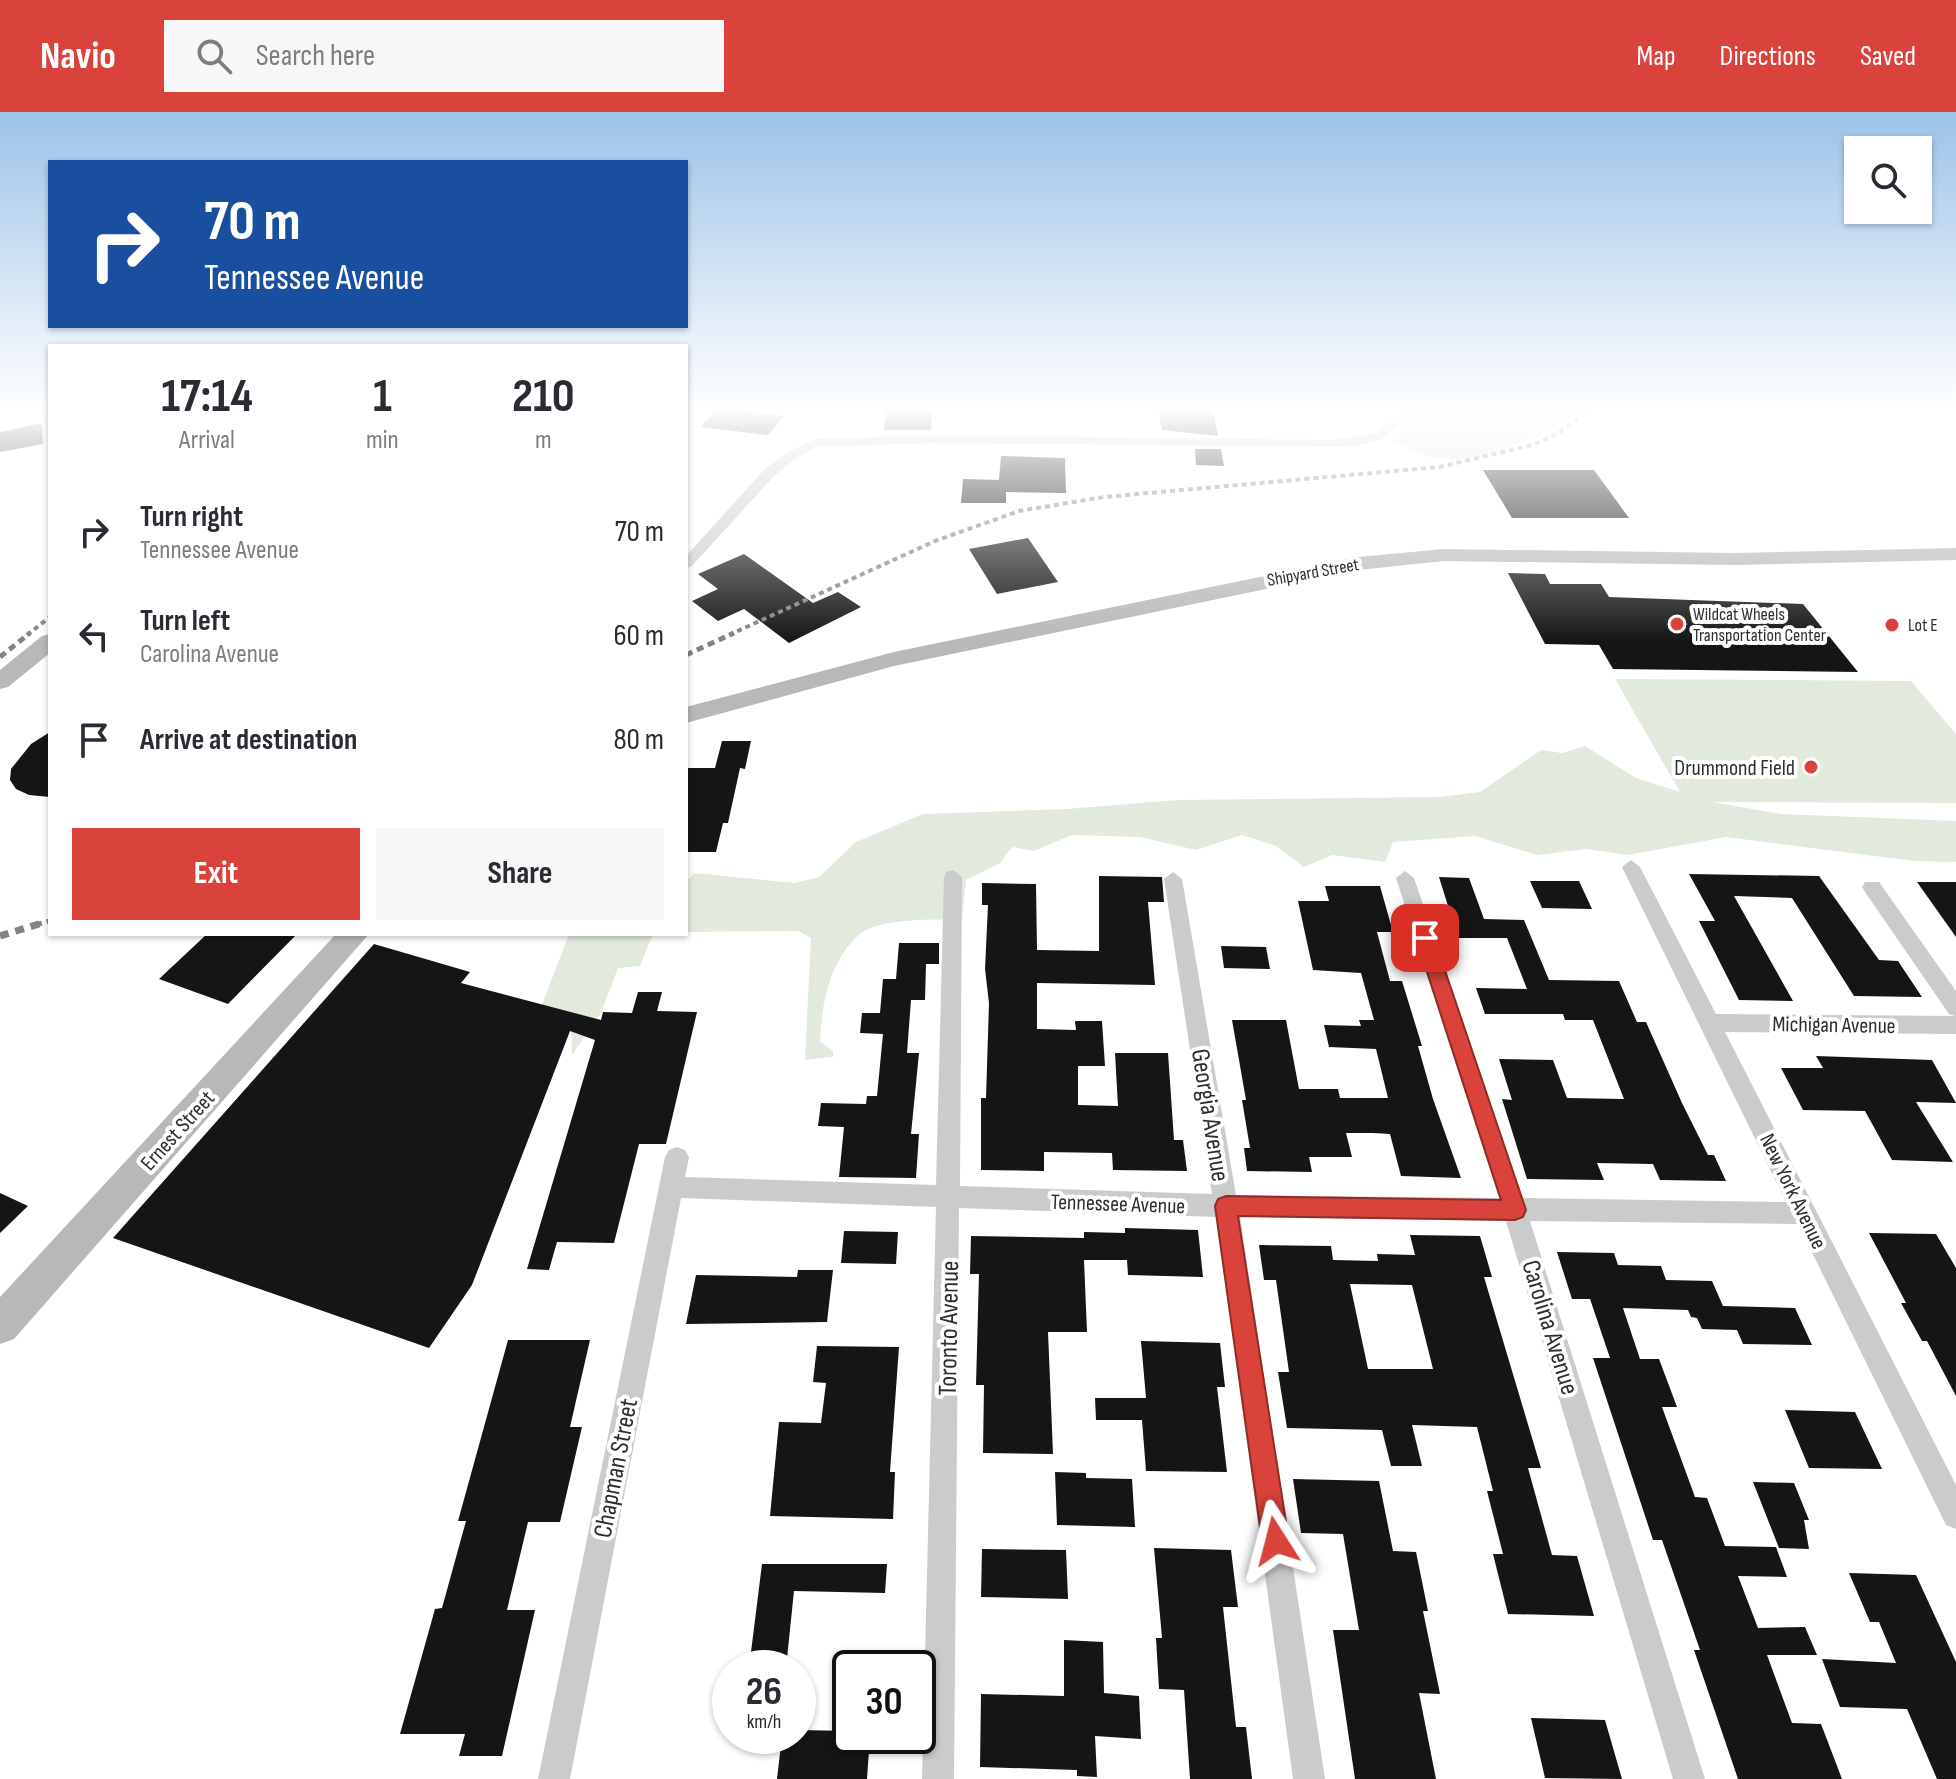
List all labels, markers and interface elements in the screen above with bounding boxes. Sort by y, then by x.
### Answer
search box [164,20,724,92]
text: Navio [40,34,116,79]
icon: search [192,34,236,78]
text: Search here [256,38,375,74]
text: Map [1637,40,1676,73]
text: Directions [1720,40,1816,73]
text: Saved [1860,40,1916,73]
map controls [1844,136,1932,224]
button: search [1844,136,1932,224]
text: 70 m [204,189,301,256]
icon: right [72,192,176,296]
text: Tennessee Avenue [204,257,424,300]
text: 17:14 [161,368,253,425]
text: 1 [373,368,392,425]
text: 210 [512,368,575,425]
text: Arrival [179,425,235,456]
text: min [366,425,399,456]
text: m [535,425,552,456]
text: Turn right [140,499,243,535]
icon: right [72,510,116,554]
text: 70 m [615,514,664,550]
text: Tennessee Avenue [140,535,299,566]
street label: Shipyard Street [1266,554,1361,591]
text: Turn left [140,603,230,639]
place label: Wildcat Wheels Transportation Center [1693,604,1826,646]
icon: left [72,614,116,658]
marker: Wildcat Wheels Transportation Center [1668,615,1686,633]
place label: Lot E [1908,615,1938,636]
marker: Lot E [1883,616,1901,634]
text: 60 m [613,618,664,654]
text: Carolina Avenue [140,639,279,670]
icon: arrive [72,718,116,762]
text: Arrive at destination [140,722,357,758]
text: 80 m [613,722,664,758]
place label: Drummond Field [1674,755,1795,782]
marker: Drummond Field [1802,758,1820,776]
button: Exit [72,828,360,920]
button: Share [376,828,664,920]
pin [1391,904,1459,972]
icon: arrive [1403,916,1447,960]
street label: Michigan Avenue [1772,1011,1896,1040]
street label: Georgia Avenue [1184,1047,1235,1184]
street label: Ernest Street [135,1085,221,1177]
street label: New York Avenue [1753,1130,1832,1254]
street label: Tennessee Avenue [1050,1189,1186,1220]
street label: Carolina Avenue [1514,1256,1585,1398]
street label: Toronto Avenue [933,1260,966,1396]
street label: Chapman Street [588,1396,645,1541]
position arrow [1234,1499,1318,1583]
speed limit sign: 30 [832,1650,936,1754]
text: 26 [746,1668,782,1716]
text: km/h [747,1710,781,1734]

